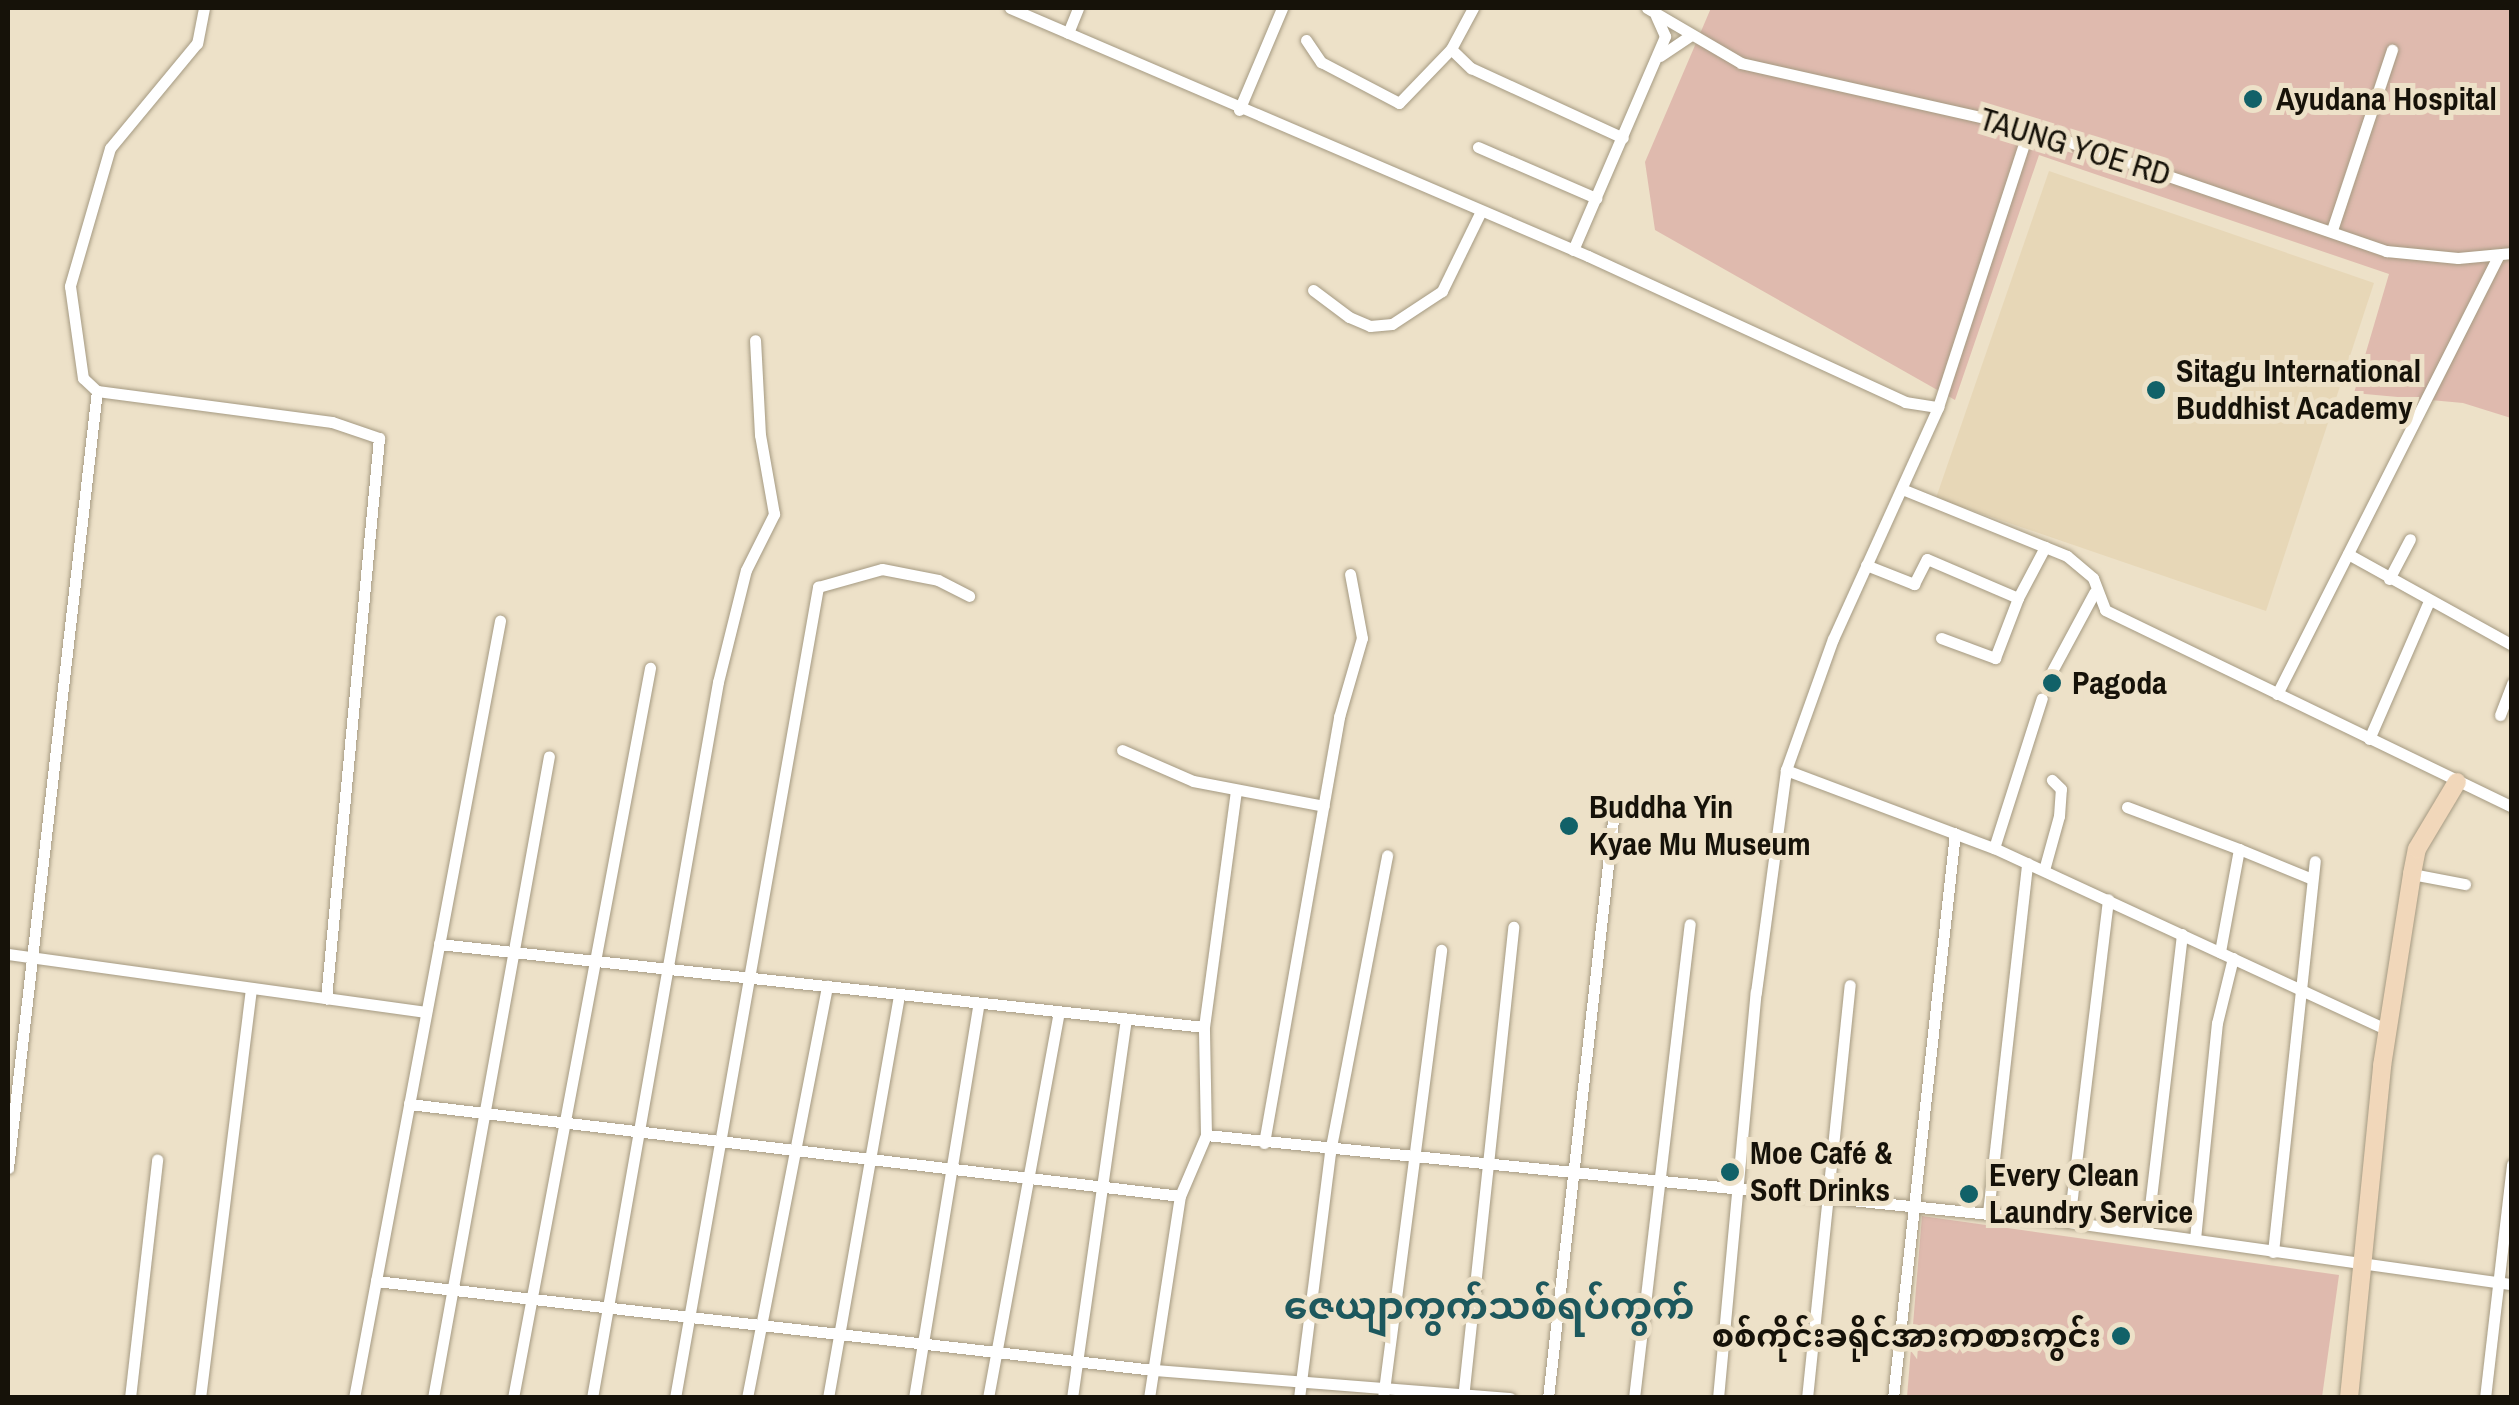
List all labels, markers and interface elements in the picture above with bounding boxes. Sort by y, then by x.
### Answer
place label: Ayudana Hospital [2276,80,2497,118]
marker: Ayudana Hospital [2240,86,2266,112]
street label: TAUNG YOE RD [1975,100,2175,194]
place label: Sitagu International Buddhist Academy [2176,353,2421,428]
marker: Sitagu International Buddhist Academy [2145,379,2167,401]
place label: Pagoda [2072,664,2167,702]
marker: Pagoda [2041,672,2063,694]
place label: Buddha Yin Kyae Mu Museum [1589,789,1811,864]
marker: Buddha Yin Kyae Mu Museum [1558,815,1580,837]
place label: Moe Café & Soft Drinks [1750,1135,1893,1210]
place label: Every Clean Laundry Service [1989,1157,2193,1232]
marker: Moe Café & Soft Drinks [1719,1161,1741,1183]
marker: Every Clean Laundry Service [1958,1183,1980,1205]
district label: ဇေယျာကွက်သစ်ရပ်ကွက် [1284,1283,1694,1329]
place label: စစ်ကိုင်းခရိုင်အားကစားကွင်း [1712,1317,2101,1355]
marker: စစ်ကိုင်းခရိုင်အားကစားကွင်း [2110,1325,2132,1347]

